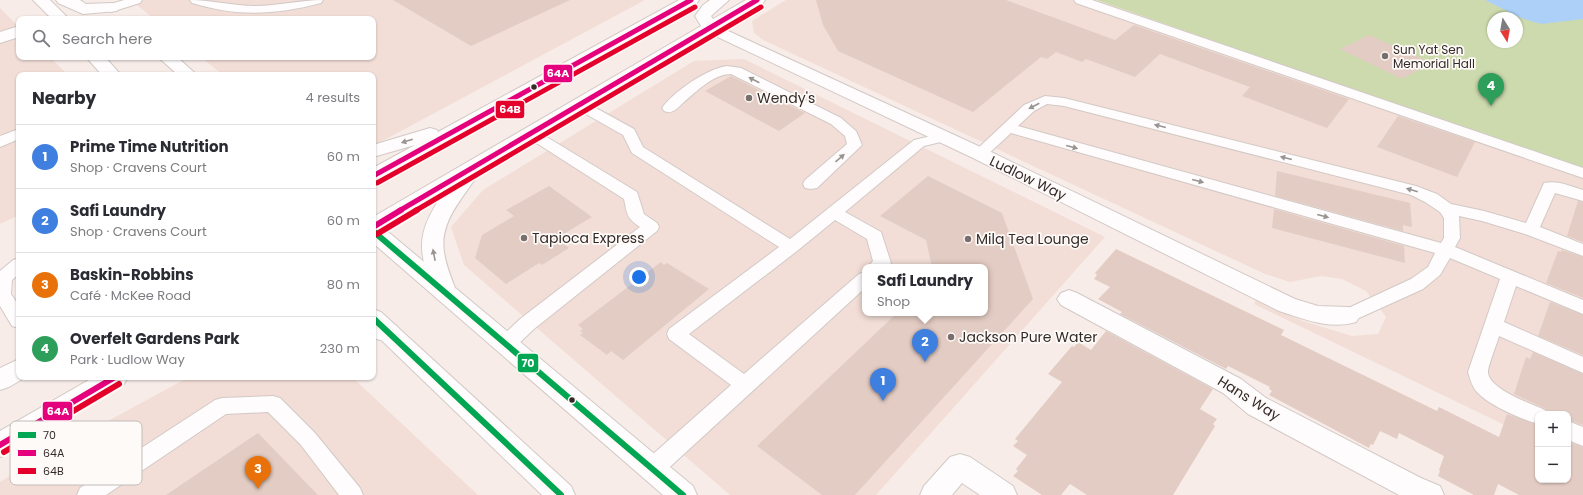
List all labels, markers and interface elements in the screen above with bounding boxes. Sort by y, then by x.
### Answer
north arrow [1487,12,1523,48]
search box [16,16,376,60]
icon: search [30,27,52,49]
text: Search here [62,28,152,49]
place label: Sun Yat Sen Memorial Hall [1393,41,1475,72]
marker: Sun Yat Sen Memorial Hall [1380,51,1390,61]
line badge: 64A [543,64,573,83]
text: 64A [547,65,569,81]
pin: 4 [1478,73,1504,106]
one-way arrow [748,76,759,83]
unlabelled marker [529,82,539,92]
text: Nearby [32,86,96,110]
text: 4 results [306,88,360,107]
place label: Wendy's [757,88,815,108]
marker: Wendy's [744,93,754,103]
line badge: 64B [495,100,525,119]
text: 64B [499,101,521,117]
one-way arrow [1028,102,1040,109]
one-way arrow [1153,123,1165,129]
text: Prime Time Nutrition [70,136,229,157]
one-way arrow [401,138,413,144]
one-way arrow [1066,144,1079,150]
text: 1 [43,147,47,166]
text: 60 m [327,147,360,166]
street label: Ludlow Way [986,151,1070,205]
one-way arrow [835,153,845,163]
one-way arrow [1279,155,1291,161]
text: Shop · Cravens Court [70,158,207,177]
one-way arrow [1192,178,1204,184]
one-way arrow [1405,187,1417,193]
text: Safi Laundry [70,200,166,221]
text: 2 [41,211,49,230]
text: 60 m [327,211,360,230]
one-way arrow [1317,213,1329,219]
text: Shop · Cravens Court [70,222,207,241]
place label: Tapioca Express [532,228,644,248]
place label: Milq Tea Lounge [976,229,1089,249]
marker: Tapioca Express [519,233,529,243]
marker: Milq Tea Lounge [963,234,973,244]
one-way arrow [431,249,437,261]
text: Baskin-Robbins [70,264,194,285]
popup [862,264,988,316]
your location [629,267,649,287]
text: Safi Laundry [877,270,973,291]
text: 3 [41,275,49,294]
text: 80 m [327,275,360,294]
text: Café · McKee Road [70,286,191,305]
text: Shop [877,292,910,311]
place label: Jackson Pure Water [959,327,1097,347]
text: Overfelt Gardens Park [70,328,240,349]
pin: 2 [912,329,938,362]
marker: Jackson Pure Water [946,332,956,342]
text: 4 [41,339,49,358]
text: 230 m [320,339,360,358]
text: Park · Ludlow Way [70,350,185,369]
line badge: 70 [517,353,539,373]
text: 70 [521,355,535,371]
pin: 1 [870,368,896,401]
street label: Hans Way [1214,371,1284,425]
unlabelled marker [567,395,577,405]
line badge: 64A [42,401,73,421]
text: 64A [47,403,69,419]
map controls [1535,411,1571,483]
button: + [1535,411,1571,447]
legend [10,421,142,485]
text: 70 [43,427,56,443]
text: 64A [43,445,65,461]
button: − [1535,447,1571,483]
pin: 3 [245,456,271,489]
text: 64B [43,463,64,479]

